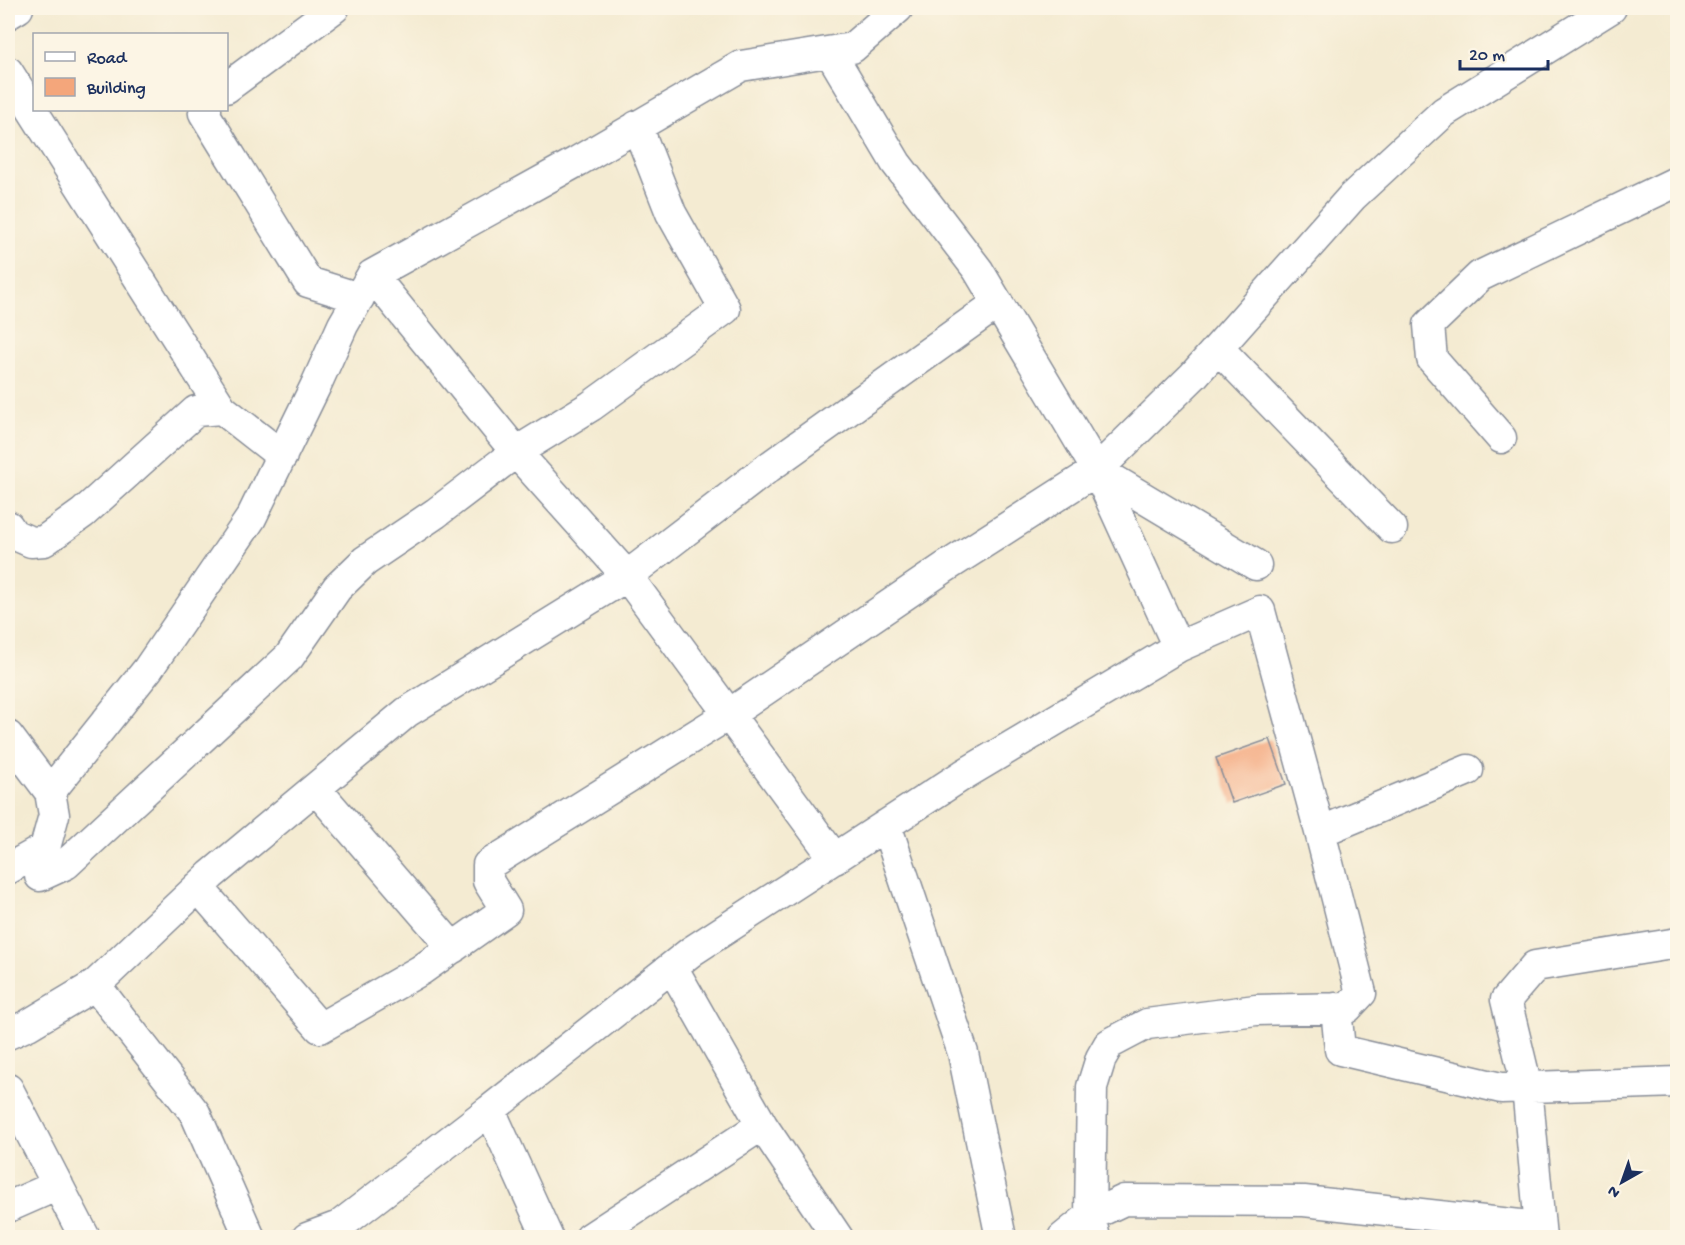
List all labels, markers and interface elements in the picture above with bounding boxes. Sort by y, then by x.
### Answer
legend [33,33,228,111]
scale bar [1460,33,1548,71]
text: 20 m [1469,46,1505,67]
text: Road [87,49,128,70]
text: Building [86,79,146,100]
north arrow [1592,1152,1652,1212]
text: N [1604,1180,1625,1201]

